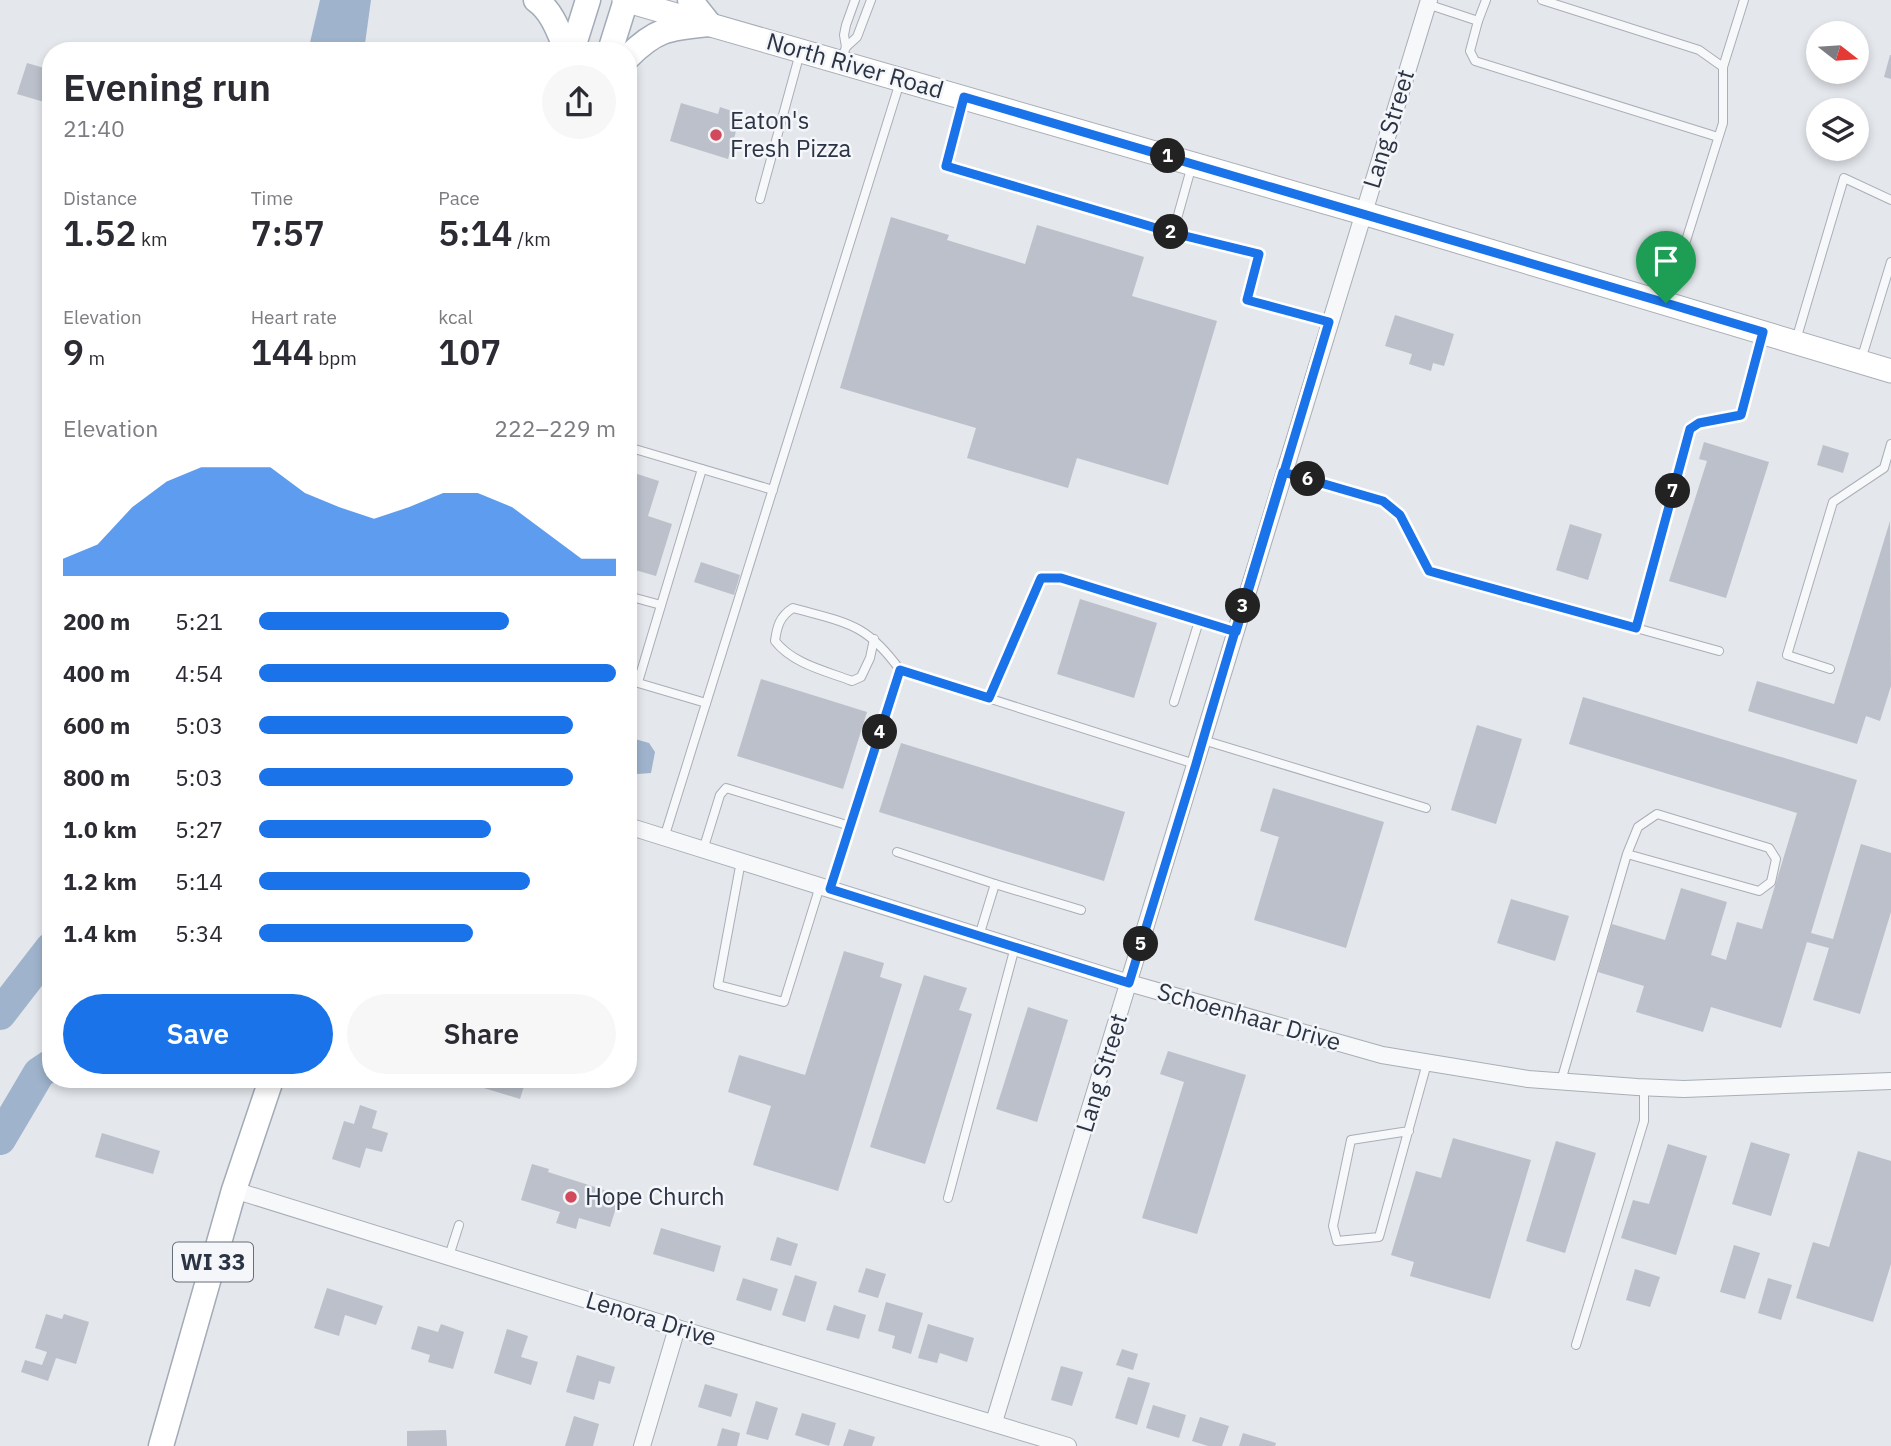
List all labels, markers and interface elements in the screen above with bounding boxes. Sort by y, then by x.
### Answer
north arrow [1806,21,1869,84]
map controls [1806,21,1869,161]
street label: North River Road [763,24,948,106]
text: Evening run [63,62,271,111]
button: share [542,65,616,139]
street label: Lang Street [1355,65,1421,192]
button: layers [1806,98,1869,161]
place label: Eaton's Fresh Pizza [730,104,852,164]
text: 21:40 [63,113,125,143]
marker: Eaton's Fresh Pizza [708,127,724,143]
pin: 1 [1150,138,1186,174]
text: 1 [1162,143,1173,167]
text: Distance [63,186,137,210]
text: Time [251,186,293,210]
text: Pace [438,186,480,210]
text: 1.52 [63,210,136,256]
text: 7:57 [251,210,325,256]
text: 5:14 [438,210,513,256]
pin: 2 [1154,215,1188,250]
text: 2 [1165,219,1176,243]
text: km [136,227,168,251]
text: /km [513,227,551,251]
pin [1636,231,1696,303]
icon: arrive [1647,242,1685,280]
text: Elevation [63,305,142,329]
text: Heart rate [251,305,337,329]
text: kcal [438,305,473,329]
text: 9 [63,329,84,375]
text: 144 [251,329,314,375]
text: 107 [438,329,501,375]
text: m [84,346,105,370]
text: bpm [314,346,357,370]
text: Elevation [63,413,158,443]
text: 222–229 m [494,413,616,443]
pin: 6 [1290,462,1326,496]
text: 6 [1302,466,1313,490]
pin: 7 [1656,474,1690,508]
text: 7 [1667,478,1678,502]
pin: 3 [1226,588,1260,624]
text: 3 [1237,593,1248,617]
text: 200 m [63,606,130,636]
text: 5:21 [175,606,223,636]
text: 400 m [63,658,130,688]
text: 4:54 [175,658,223,688]
text: 600 m [63,710,130,740]
text: 5:03 [175,710,223,740]
pin: 4 [862,714,898,750]
text: 4 [874,719,885,743]
text: 800 m [63,762,130,792]
text: 5:03 [175,762,223,792]
text: 1.0 km [63,814,137,844]
text: 5:27 [175,814,223,844]
text: 1.2 km [63,866,137,896]
text: 5:14 [175,866,223,896]
text: 1.4 km [63,918,137,948]
text: 5:34 [175,918,223,948]
pin: 5 [1124,926,1158,962]
text: 5 [1135,931,1146,955]
street label: Schoenhaar Drive [1154,975,1345,1058]
button: Save [63,994,333,1074]
button: Share [347,994,616,1074]
street label: Lang Street [1068,1009,1134,1136]
place label: Hope Church [585,1180,725,1212]
marker: Hope Church [563,1189,579,1205]
road number: WI 33 [173,1242,253,1282]
street label: Lenora Drive [582,1283,720,1353]

